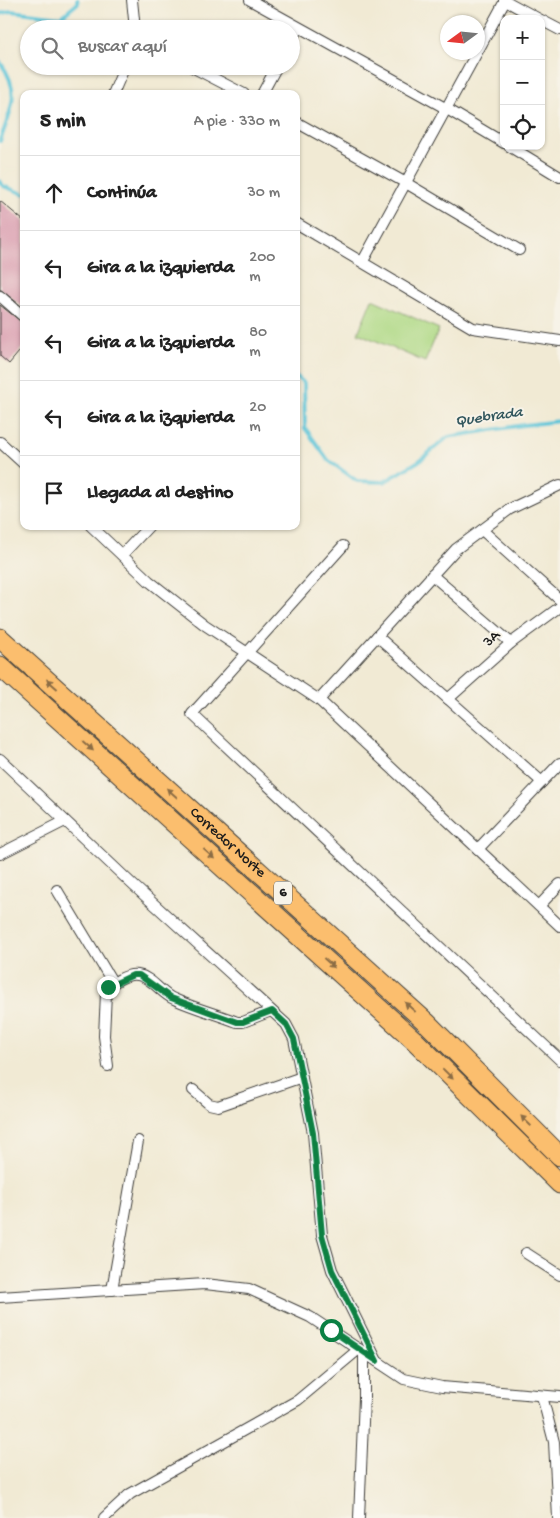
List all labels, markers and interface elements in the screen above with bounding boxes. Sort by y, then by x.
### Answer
north arrow [440,15,485,60]
map controls [500,15,545,150]
button: + [500,15,545,60]
search box [20,20,300,75]
icon: search [38,34,66,62]
text: Buscar aquí [78,36,167,59]
button: − [500,60,545,105]
button: locate [500,105,545,150]
text: 5 min [40,110,85,135]
text: A pie · 330 m [194,113,280,132]
icon: ahead [40,179,68,207]
text: Continúa [87,182,157,205]
text: 30 m [247,184,280,203]
text: 200 m [249,249,275,287]
icon: left [40,254,68,282]
text: Gira a la izquierda [87,257,234,280]
text: 80 m [249,324,267,362]
icon: left [40,329,68,357]
text: Gira a la izquierda [87,332,234,355]
text: 20 m [249,399,266,437]
icon: left [40,404,68,432]
water label: Quebrada [454,404,525,432]
text: Gira a la izquierda [87,407,234,430]
icon: arrive [40,479,68,507]
text: Llegada al destino [87,482,233,505]
street label: 3A [479,626,505,652]
one-way arrow [46,678,58,690]
one-way arrow [82,740,95,751]
one-way arrow [167,787,179,799]
street label: Corredor Norte [185,804,269,882]
one-way arrow [202,849,215,860]
road number: 6 [274,881,292,904]
one-way arrow [323,958,336,969]
route end [97,976,120,999]
one-way arrow [404,1001,416,1013]
one-way arrow [442,1068,454,1080]
one-way arrow [520,1115,532,1127]
route start [320,1319,343,1342]

